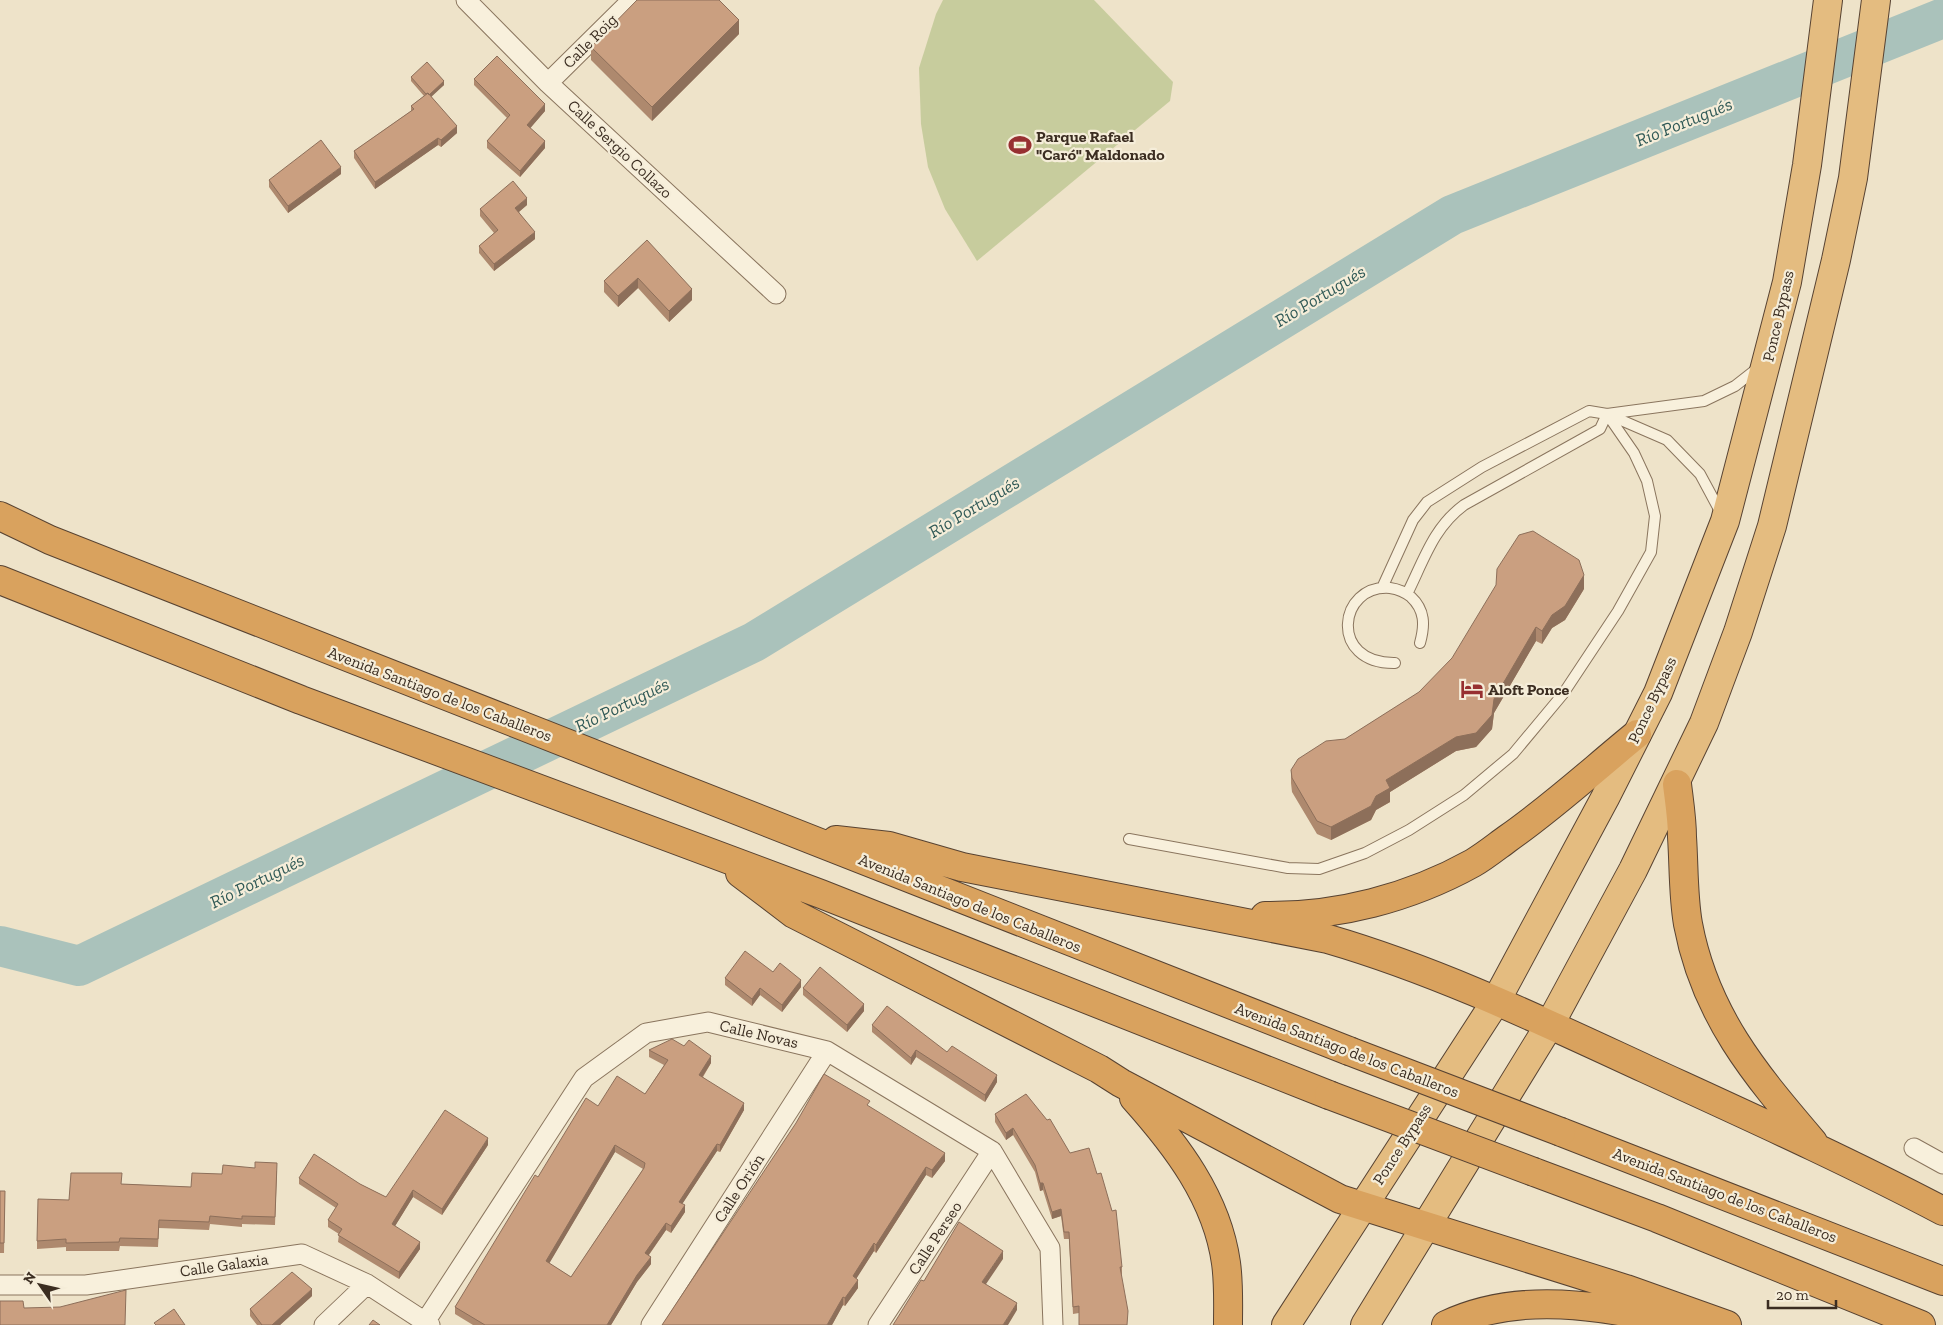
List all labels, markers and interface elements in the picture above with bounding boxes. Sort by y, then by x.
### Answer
street label: Calle Roig [559,10,621,72]
water label: Río Portugués [1632,93,1736,151]
street label: Calle Sergio Collazo [564,96,676,202]
place label: Parque Rafael "Caró" Maldonado [1036,127,1165,164]
sports icon: Parque Rafael "Caró" Maldonado [1007,132,1033,158]
water label: Río Portugués [1271,260,1369,332]
street label: Ponce Bypass [1758,269,1798,363]
water label: Río Portugués [925,471,1023,543]
street label: Avenida Santiago de los Caballeros [325,642,555,746]
street label: Ponce Bypass [1624,654,1680,746]
water label: Río Portugués [571,673,673,737]
hotel icon: Aloft Ponce [1459,676,1485,702]
place label: Aloft Ponce [1488,680,1569,699]
water label: Río Portugués [206,849,308,913]
street label: Avenida Santiago de los Caballeros [856,850,1084,956]
street label: Avenida Santiago de los Caballeros [1232,998,1462,1102]
street label: Calle Novas [718,1016,800,1052]
street label: Ponce Bypass [1369,1100,1435,1188]
street label: Avenida Santiago de los Caballeros [1610,1143,1840,1247]
street label: Calle Orión [710,1149,769,1226]
street label: Calle Perseo [904,1198,966,1278]
street label: Calle Galaxia [179,1249,270,1281]
north arrow [15,1260,65,1310]
text: N [20,1269,40,1287]
scale bar [1768,1278,1836,1310]
text: 20 m [1776,1286,1809,1304]

